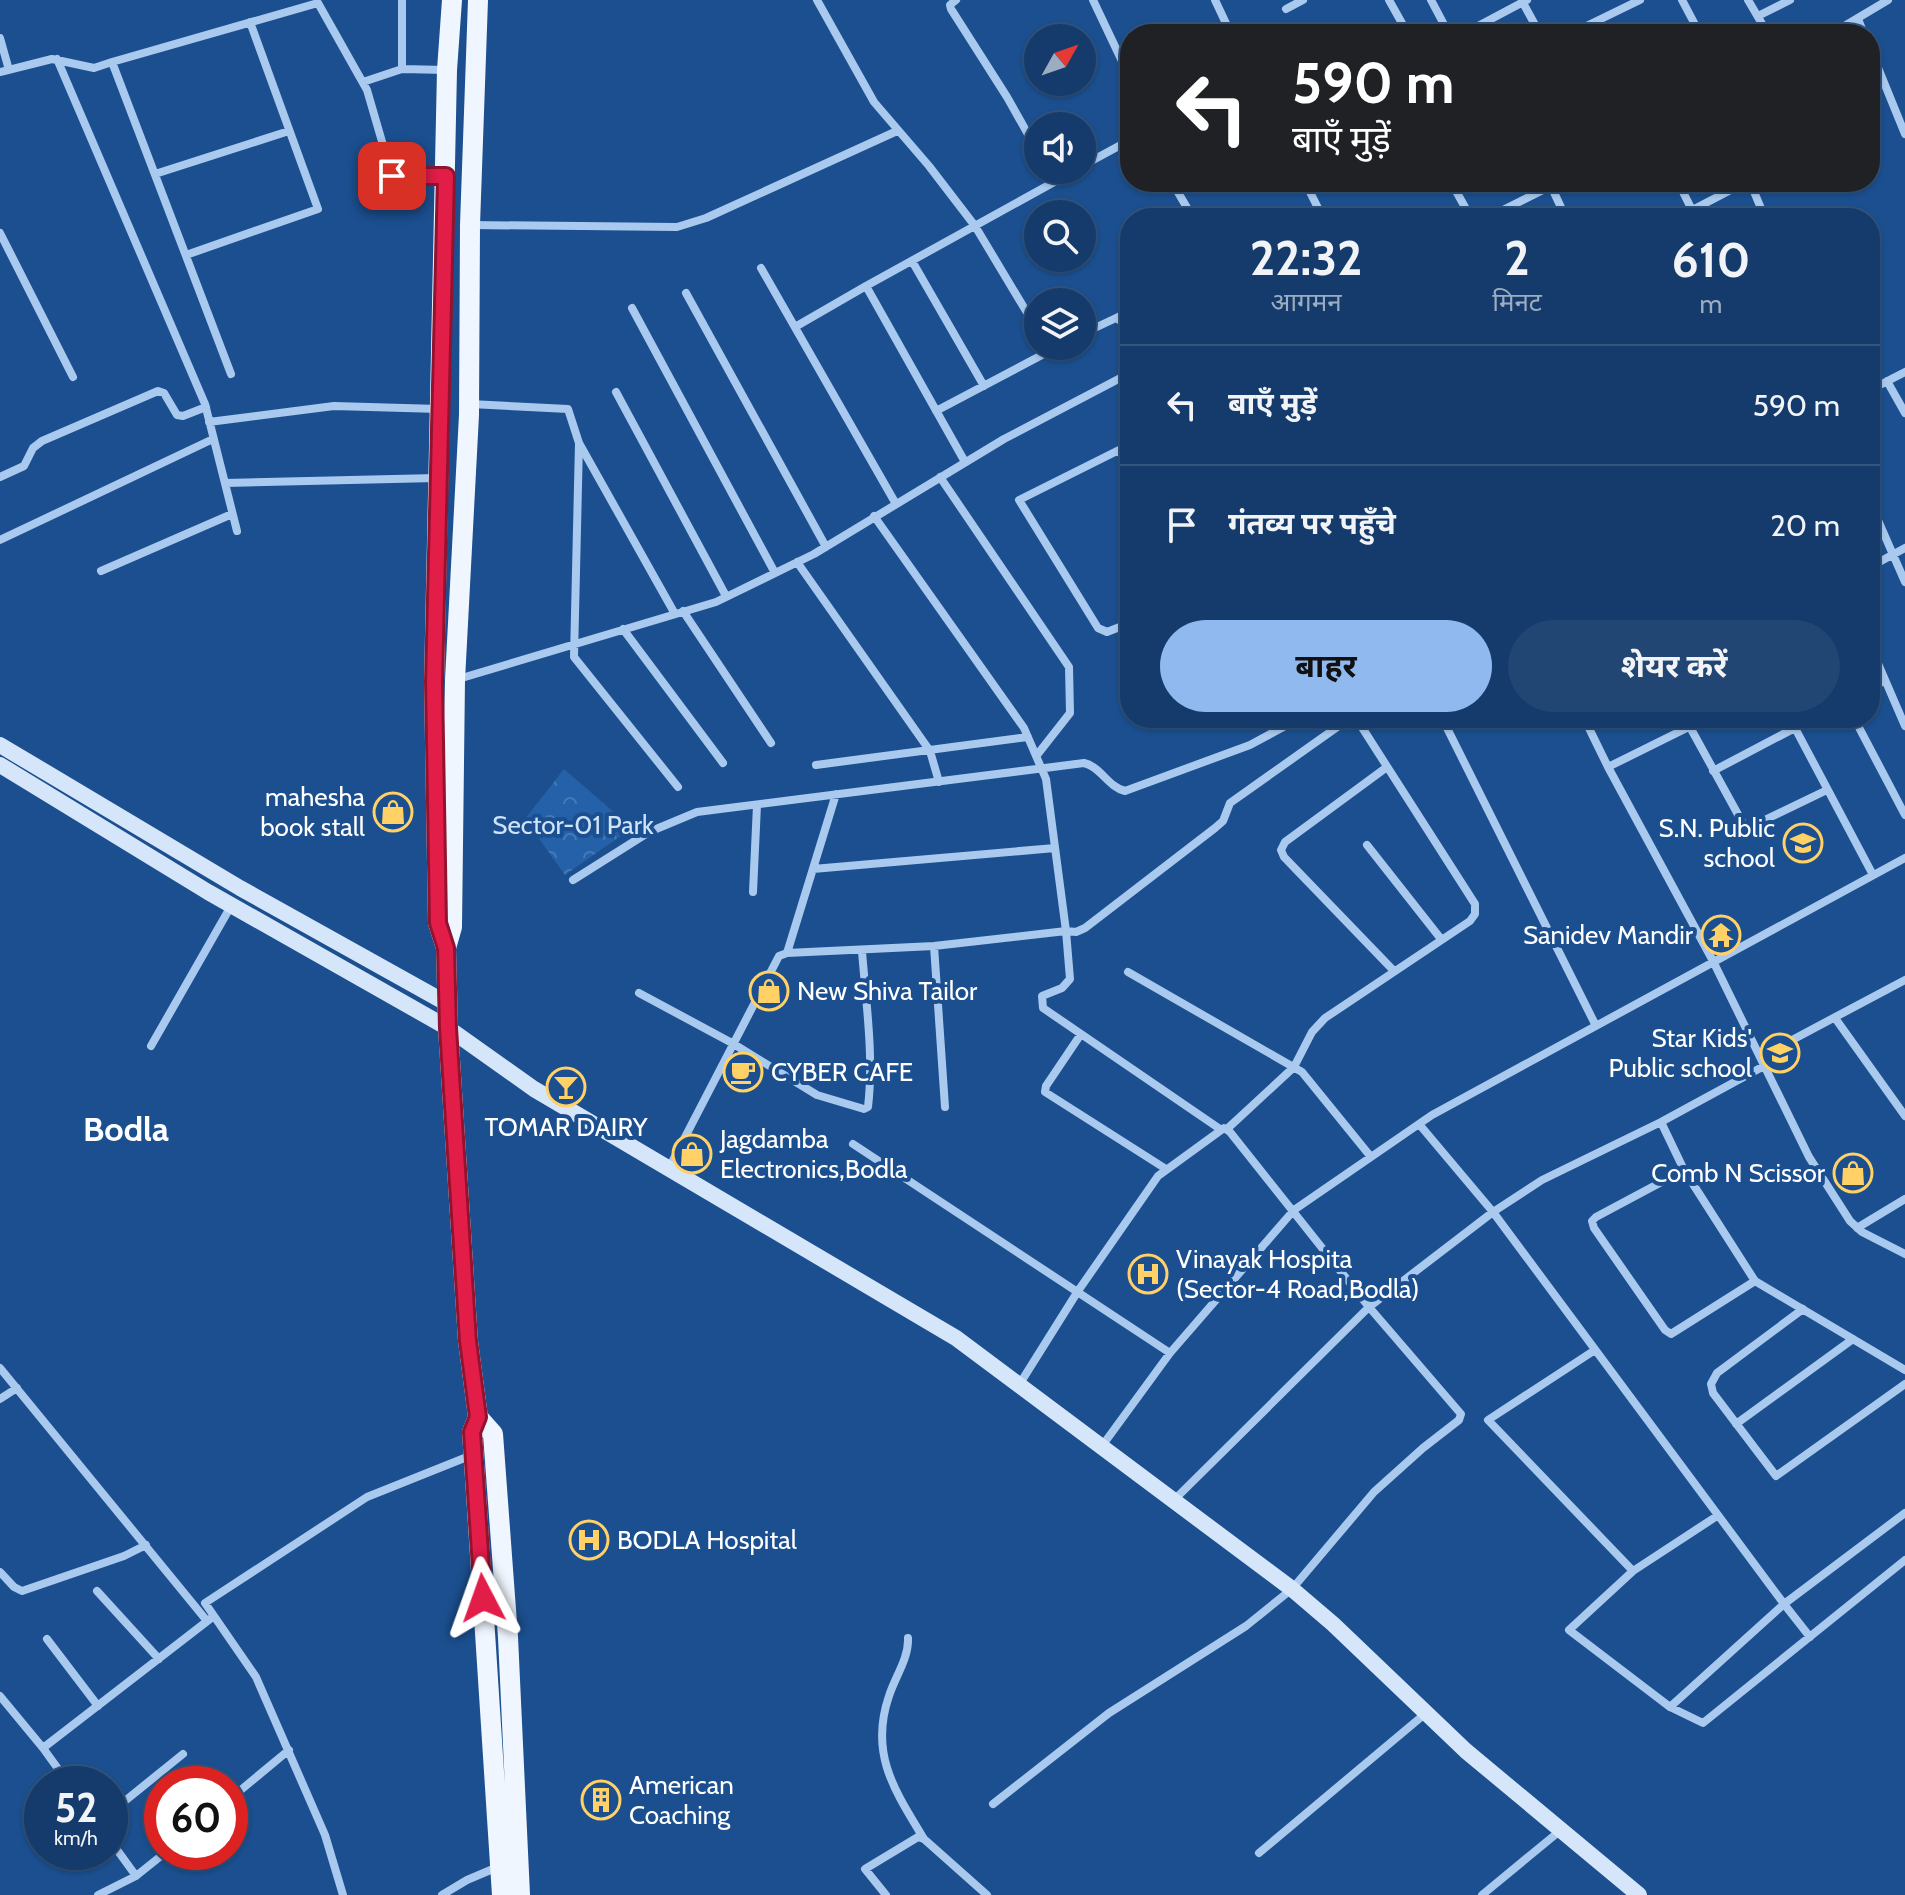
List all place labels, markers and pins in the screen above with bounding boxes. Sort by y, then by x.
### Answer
pin [358,142,426,210]
place label: mahesha book stall [260,781,366,843]
shop icon: mahesha book stall [372,791,414,833]
place label: S.N. Public school [1659,812,1775,874]
school or university icon: S.N. Public school [1782,822,1824,864]
temple icon: Sanidev Mandir [1700,914,1742,956]
place label: Sanidev Mandir [1523,919,1694,951]
shop icon: New Shiva Tailor [748,970,790,1012]
place label: New Shiva Tailor [797,975,978,1007]
place label: Star Kids' Public school [1609,1022,1752,1084]
school or university icon: Star Kids' Public school [1759,1032,1801,1074]
cafe icon: CYBER CAFE [722,1051,764,1093]
place label: CYBER CAFE [771,1056,913,1088]
bar icon: TOMAR DAIRY [545,1066,587,1108]
place label: TOMAR DAIRY [484,1111,648,1143]
place label: Jagdamba Electronics,Bodla [719,1123,908,1185]
shop icon: Jagdamba Electronics,Bodla [671,1133,713,1175]
shop icon: Comb N Scissor [1832,1152,1874,1194]
place label: Comb N Scissor [1651,1157,1826,1189]
place label: Vinayak Hospita (Sector-4 Road,Bodla) [1176,1243,1419,1305]
hospital icon: Vinayak Hospita (Sector-4 Road,Bodla) [1127,1253,1169,1295]
hospital icon: BODLA Hospital [568,1519,610,1561]
place label: BODLA Hospital [617,1524,797,1556]
place label: American Coaching [629,1769,734,1831]
building icon: American Coaching [580,1779,622,1821]

